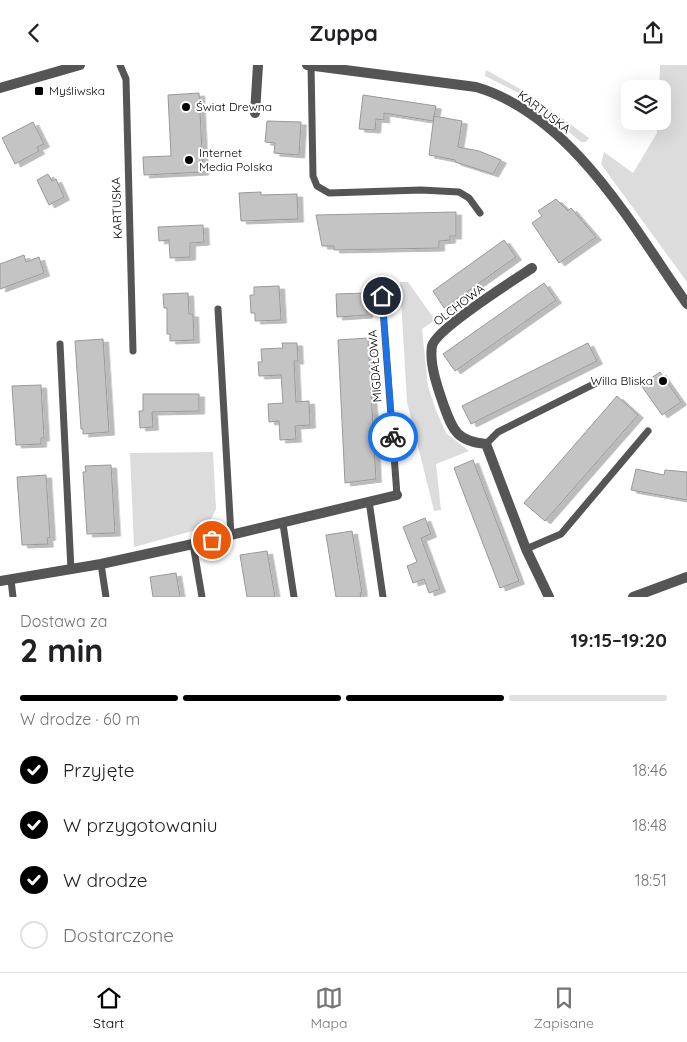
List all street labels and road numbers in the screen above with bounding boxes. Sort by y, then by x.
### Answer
street label: KARTUSKA [515,87,574,136]
street label: KARTUSKA [108,177,125,239]
street label: OLCHOWA [430,280,487,329]
street label: MIGDAŁOWA [364,329,385,403]

